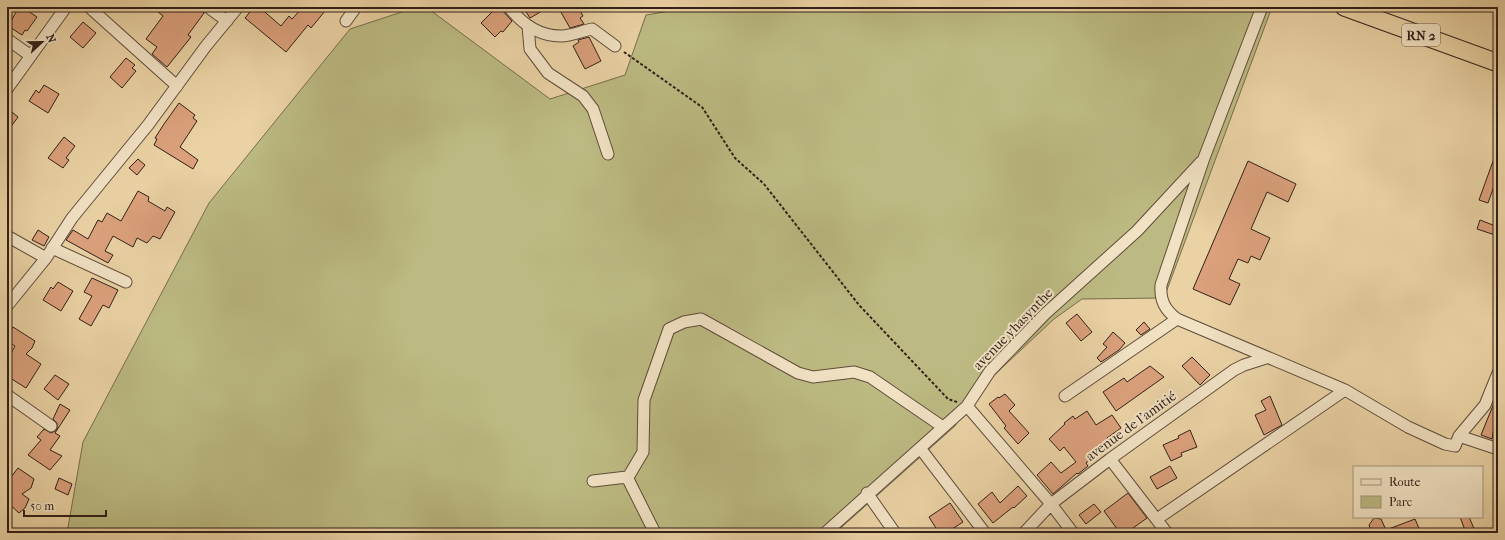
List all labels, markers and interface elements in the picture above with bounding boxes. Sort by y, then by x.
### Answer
north arrow [22,22,62,62]
road number: RN 2 [1402,24,1440,46]
text: N [43,32,59,45]
street label: avenue yhasynthe [970,284,1057,374]
street label: avenue de l'amitié [1082,387,1180,465]
legend [1353,466,1483,518]
text: Route [1389,475,1421,489]
scale bar [24,492,106,518]
text: Parc [1389,495,1412,509]
text: 50 m [30,499,54,513]

